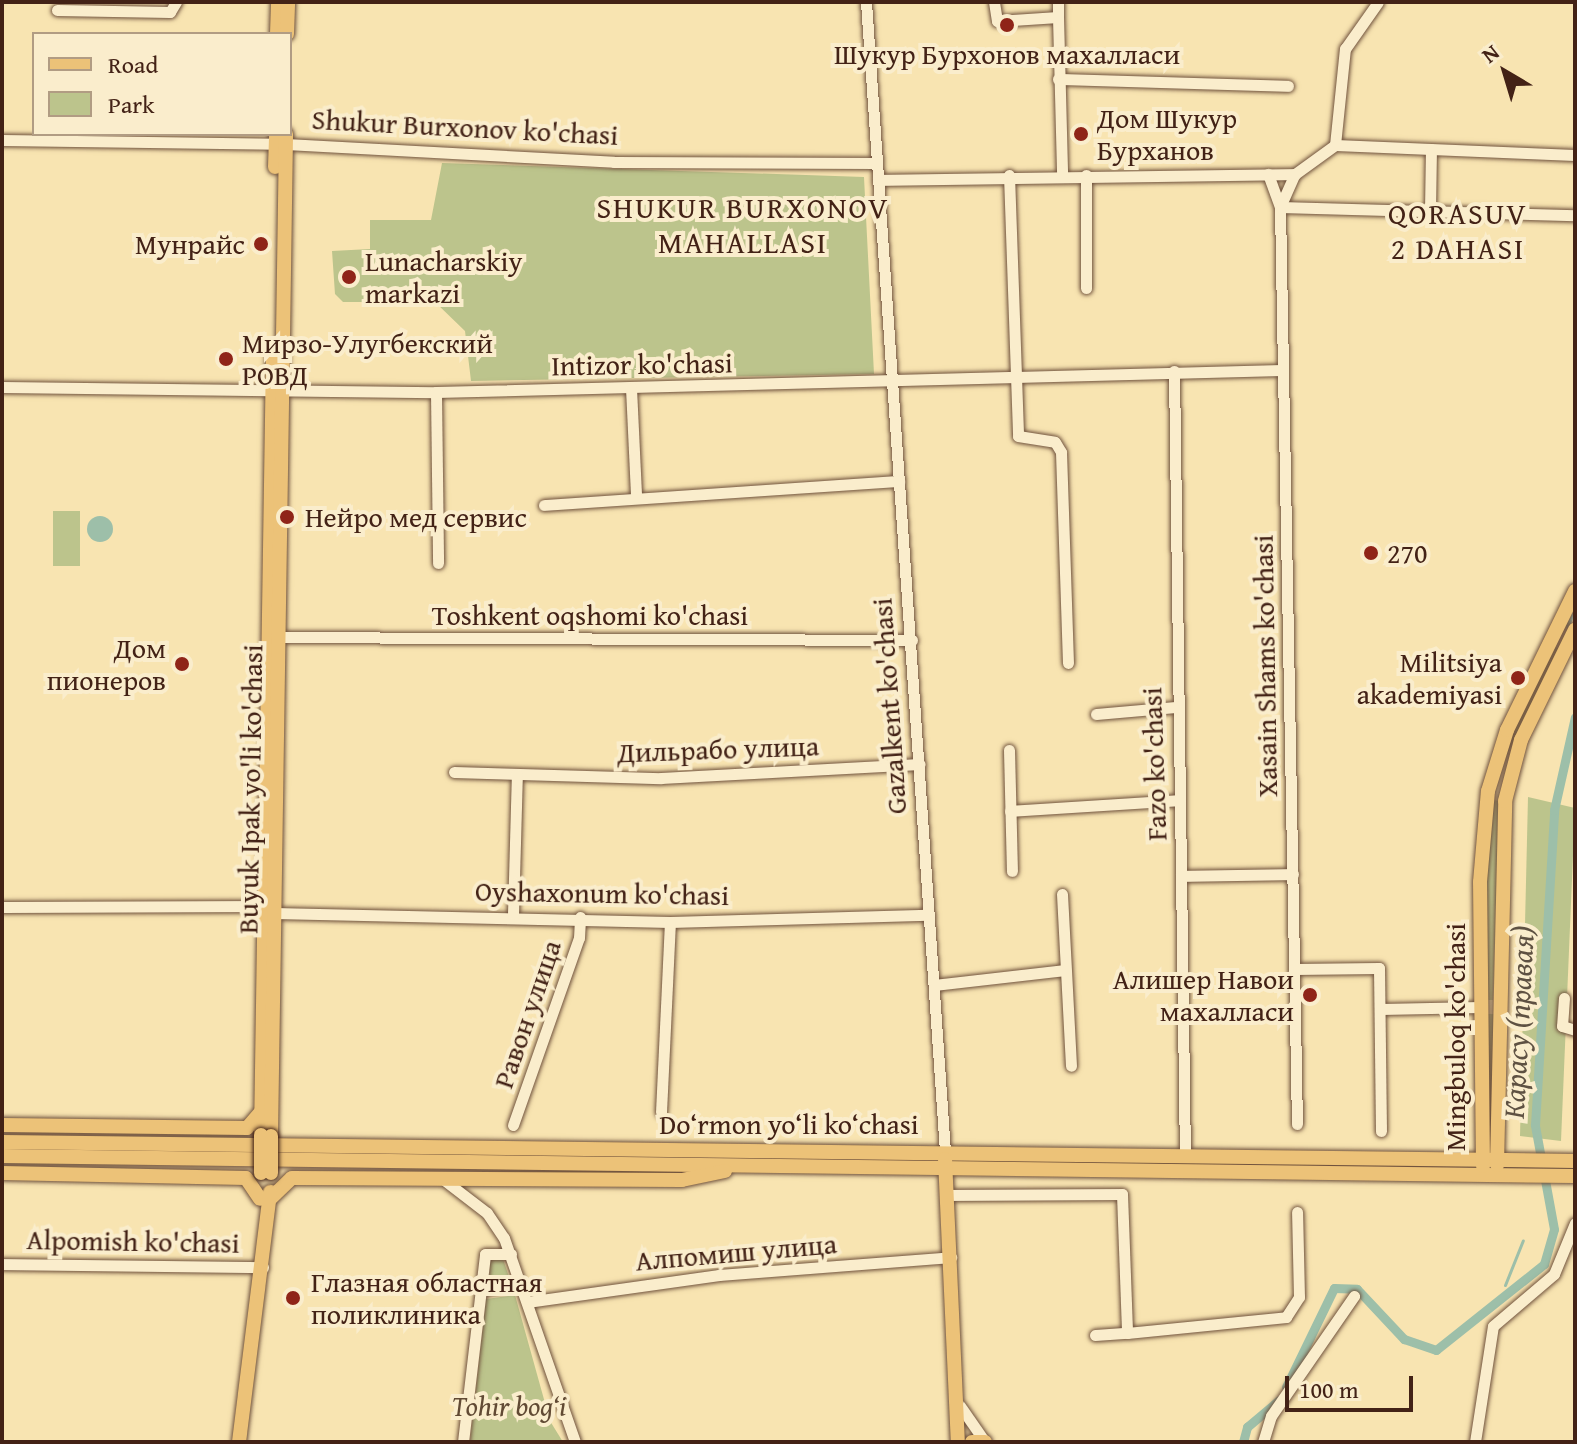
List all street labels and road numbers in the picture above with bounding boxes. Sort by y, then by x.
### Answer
street label: Shukur Burxonov ko'chasi [311,102,619,152]
street label: Intizor ko'chasi [551,346,733,382]
street label: Xasain Shams ko'chasi [1246,534,1284,798]
street label: Gazalkent ko'chasi [865,597,913,815]
street label: Toshkent oqshomi ko'chasi [432,598,748,632]
street label: Buyuk Ipak yo'li ko'chasi [231,644,269,934]
street label: Fazo ko'chasi [1135,687,1173,841]
street label: Дильрабо улица [616,729,820,769]
street label: Oyshaxonum ko'chasi [475,874,729,912]
street label: Mingbuloq ko'chasi [1438,923,1472,1151]
street label: Равон улица [486,936,568,1092]
street label: Do‘rmon yo‘li ko‘chasi [659,1107,919,1141]
street label: Alpomish ko'chasi [26,1222,240,1260]
street label: Алпомиш улица [634,1226,838,1278]

